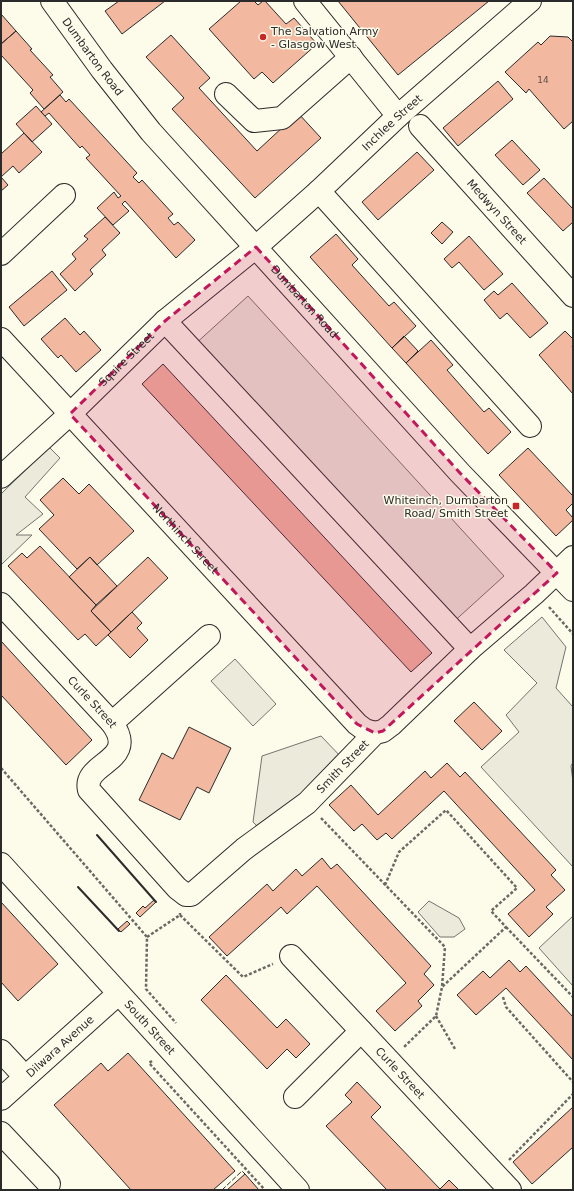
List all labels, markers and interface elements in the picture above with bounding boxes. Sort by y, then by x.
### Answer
street label: Dumbarton Road [60,15,126,98]
place label: The Salvation Army - Glasgow West [270,25,379,51]
marker: The Salvation Army - Glasgow West [258,32,268,42]
house number: 14 [537,75,549,85]
street label: Inchlee Street [359,91,425,153]
street label: Medwyn Street [464,176,530,247]
street label: Dumbarton Road [268,262,341,341]
street label: Squire Street [96,329,157,389]
place label: Whiteinch, Dumbarton Road/ Smith Street [384,494,509,520]
street label: Northinch Street [150,501,222,577]
marker: Whiteinch, Dumbarton Road/ Smith Street [511,501,521,511]
street label: Curle Street [65,673,120,731]
street label: Smith Street [314,737,372,796]
street label: South Street [122,997,178,1058]
street label: Dilwara Avenue [23,1013,96,1080]
street label: Curle Street [373,1044,428,1102]

